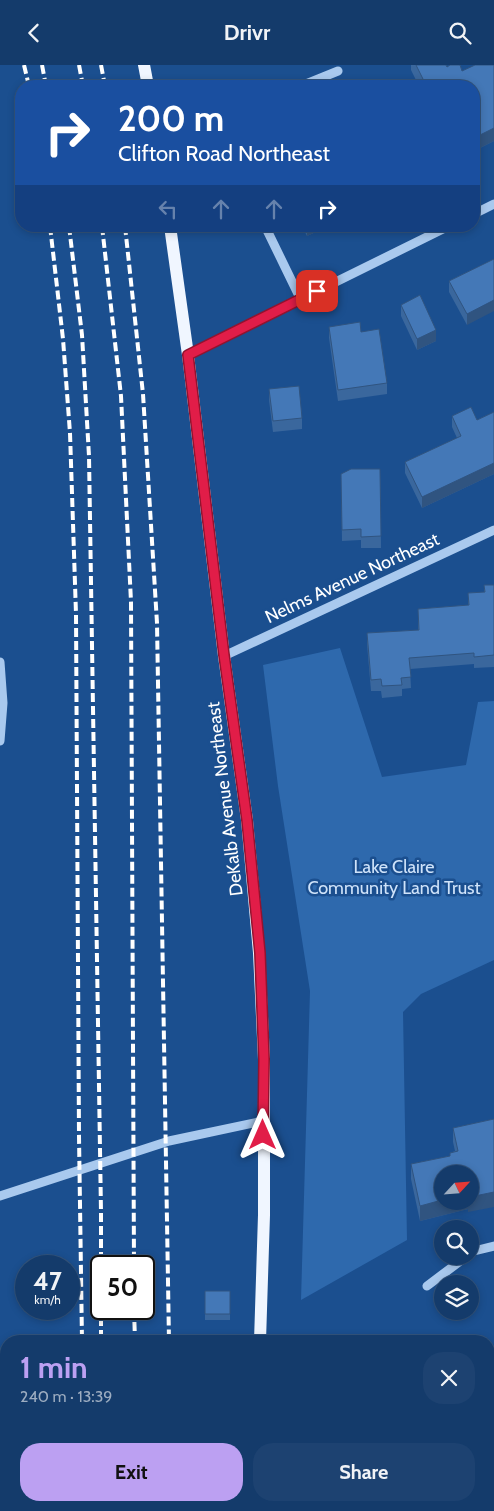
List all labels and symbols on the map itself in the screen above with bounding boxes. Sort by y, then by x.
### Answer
pin [296,270,338,312]
street label: Nelms Avenue Northeast [261,528,443,628]
street label: DeKalb Avenue Northeast [202,701,248,897]
park label: Lake Claire Community Land Trust [307,856,481,899]
position arrow [236,1108,288,1160]
north arrow [434,1165,479,1210]
speed limit sign: 50 [90,1255,155,1320]

